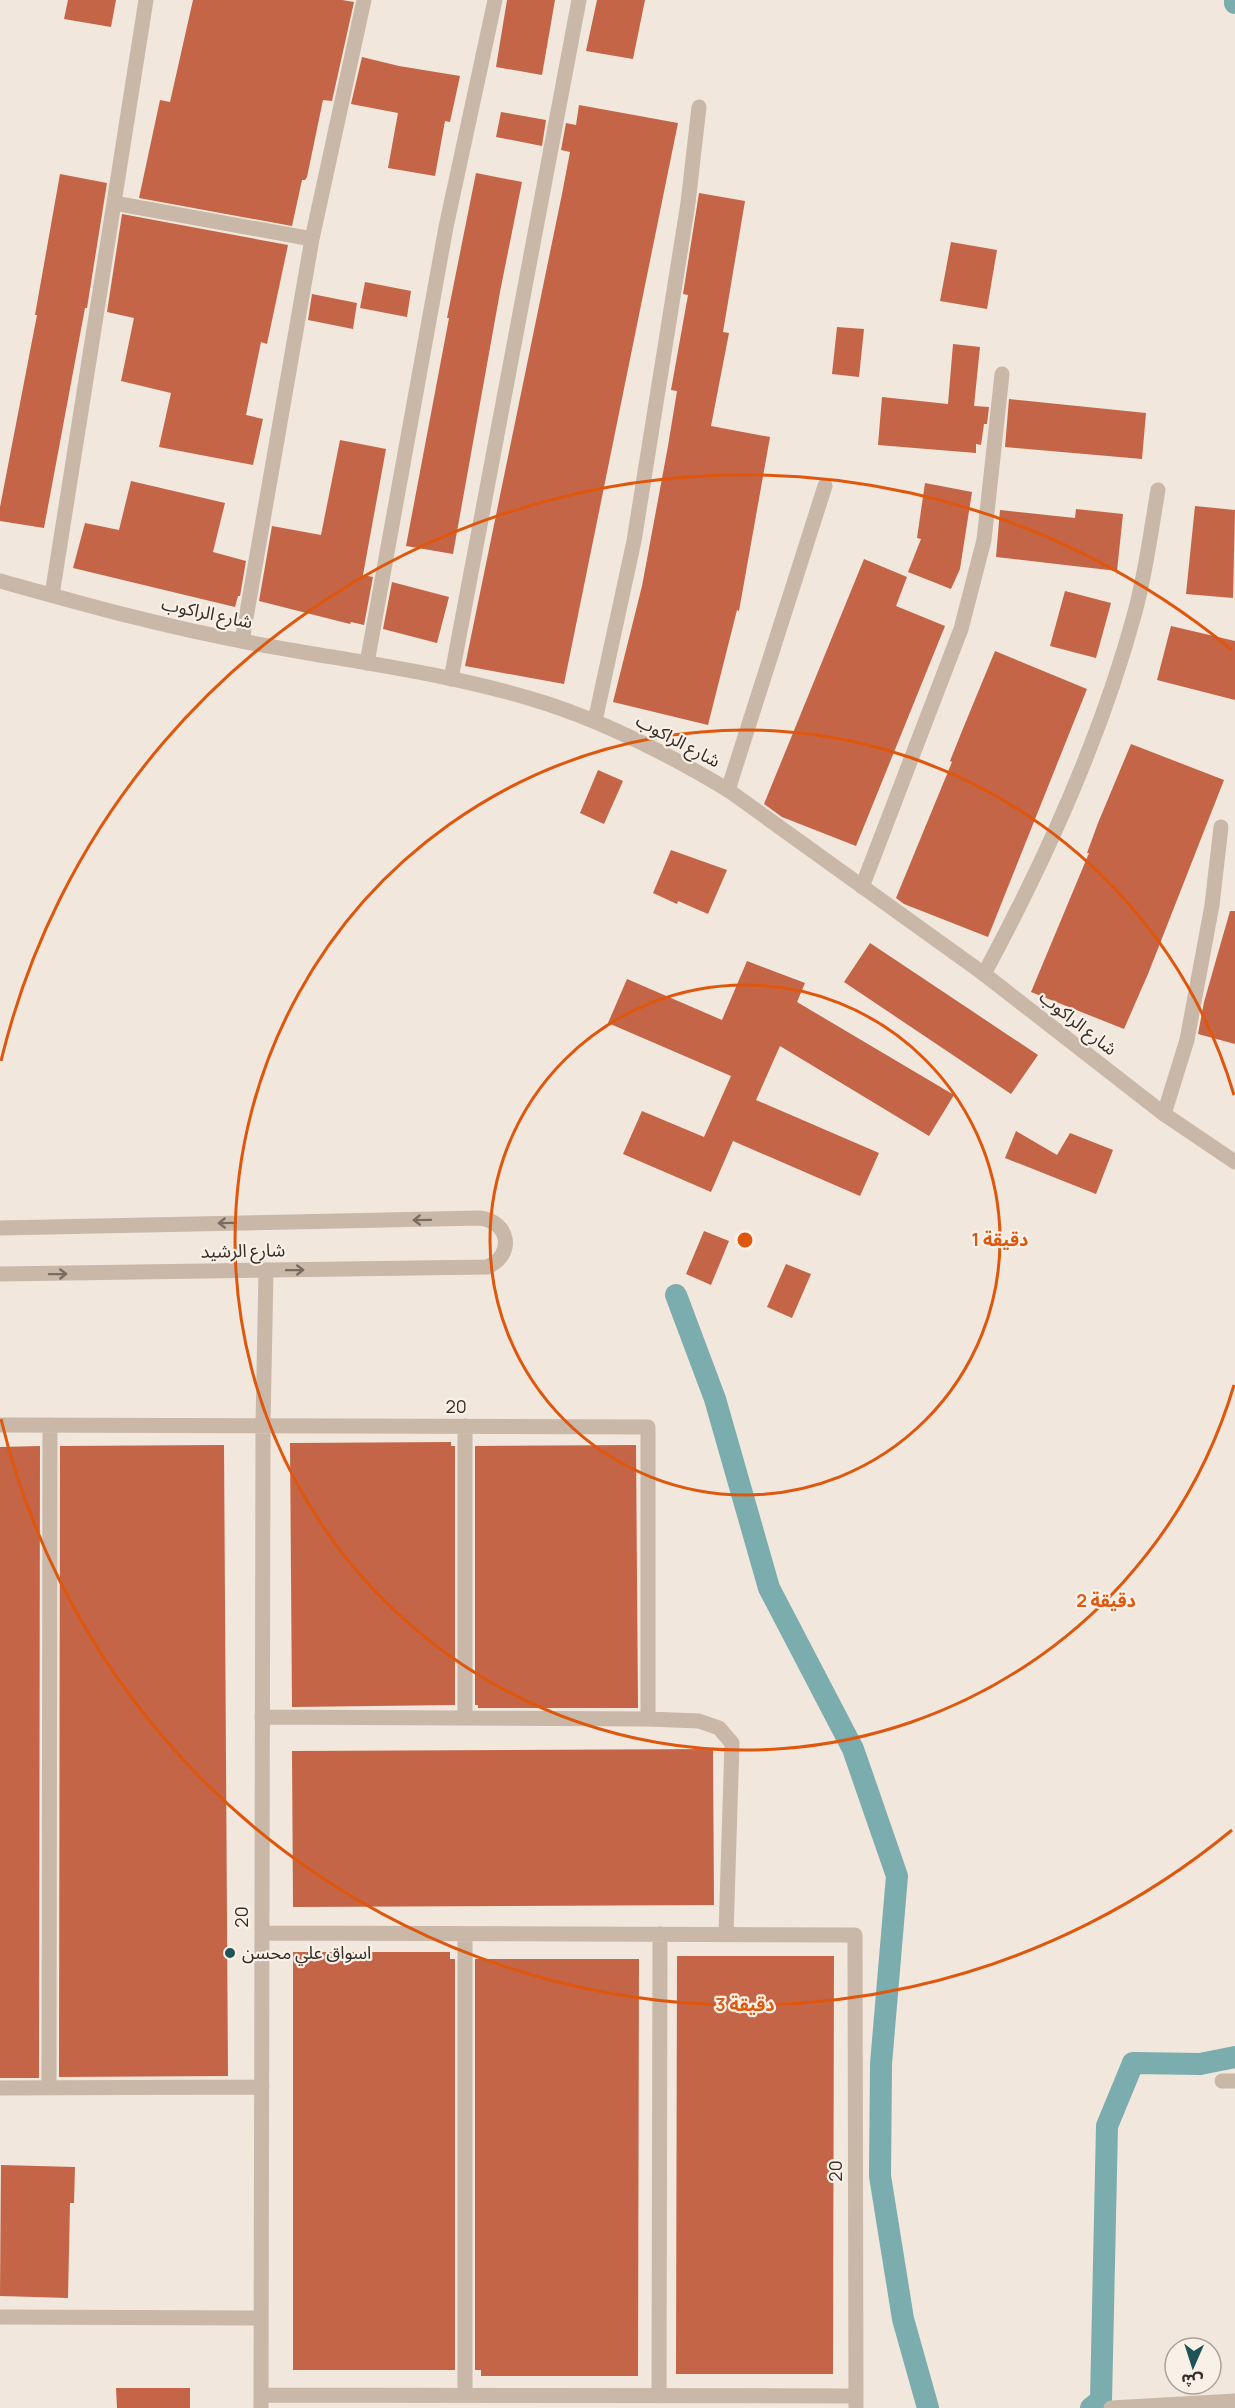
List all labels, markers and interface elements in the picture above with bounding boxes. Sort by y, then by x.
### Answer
street label: شارع الراكوب [159,591,255,636]
street label: شارع الراكوب [631,708,725,775]
street label: شارع الراكوب [1033,984,1122,1062]
one-way arrow [412,1214,432,1225]
one-way arrow [217,1218,237,1229]
text: 1 دقيقة [972,1227,1028,1251]
centre of rings [735,1230,755,1250]
street label: شارع الرشيد [200,1237,286,1266]
one-way arrow [285,1264,305,1276]
one-way arrow [48,1268,68,1279]
street label: 20 [445,1394,467,1418]
text: 2 دقيقة [1076,1588,1136,1612]
street label: 20 [229,1906,253,1928]
place label: اسواق علي محسن [242,1940,371,1966]
marker: اسواق علي محسن [223,1946,237,1960]
text: 3 دقيقة [715,1992,775,2016]
street label: 20 [823,2160,847,2182]
north arrow [1163,2336,1223,2396]
text: ش [1181,2369,1204,2393]

